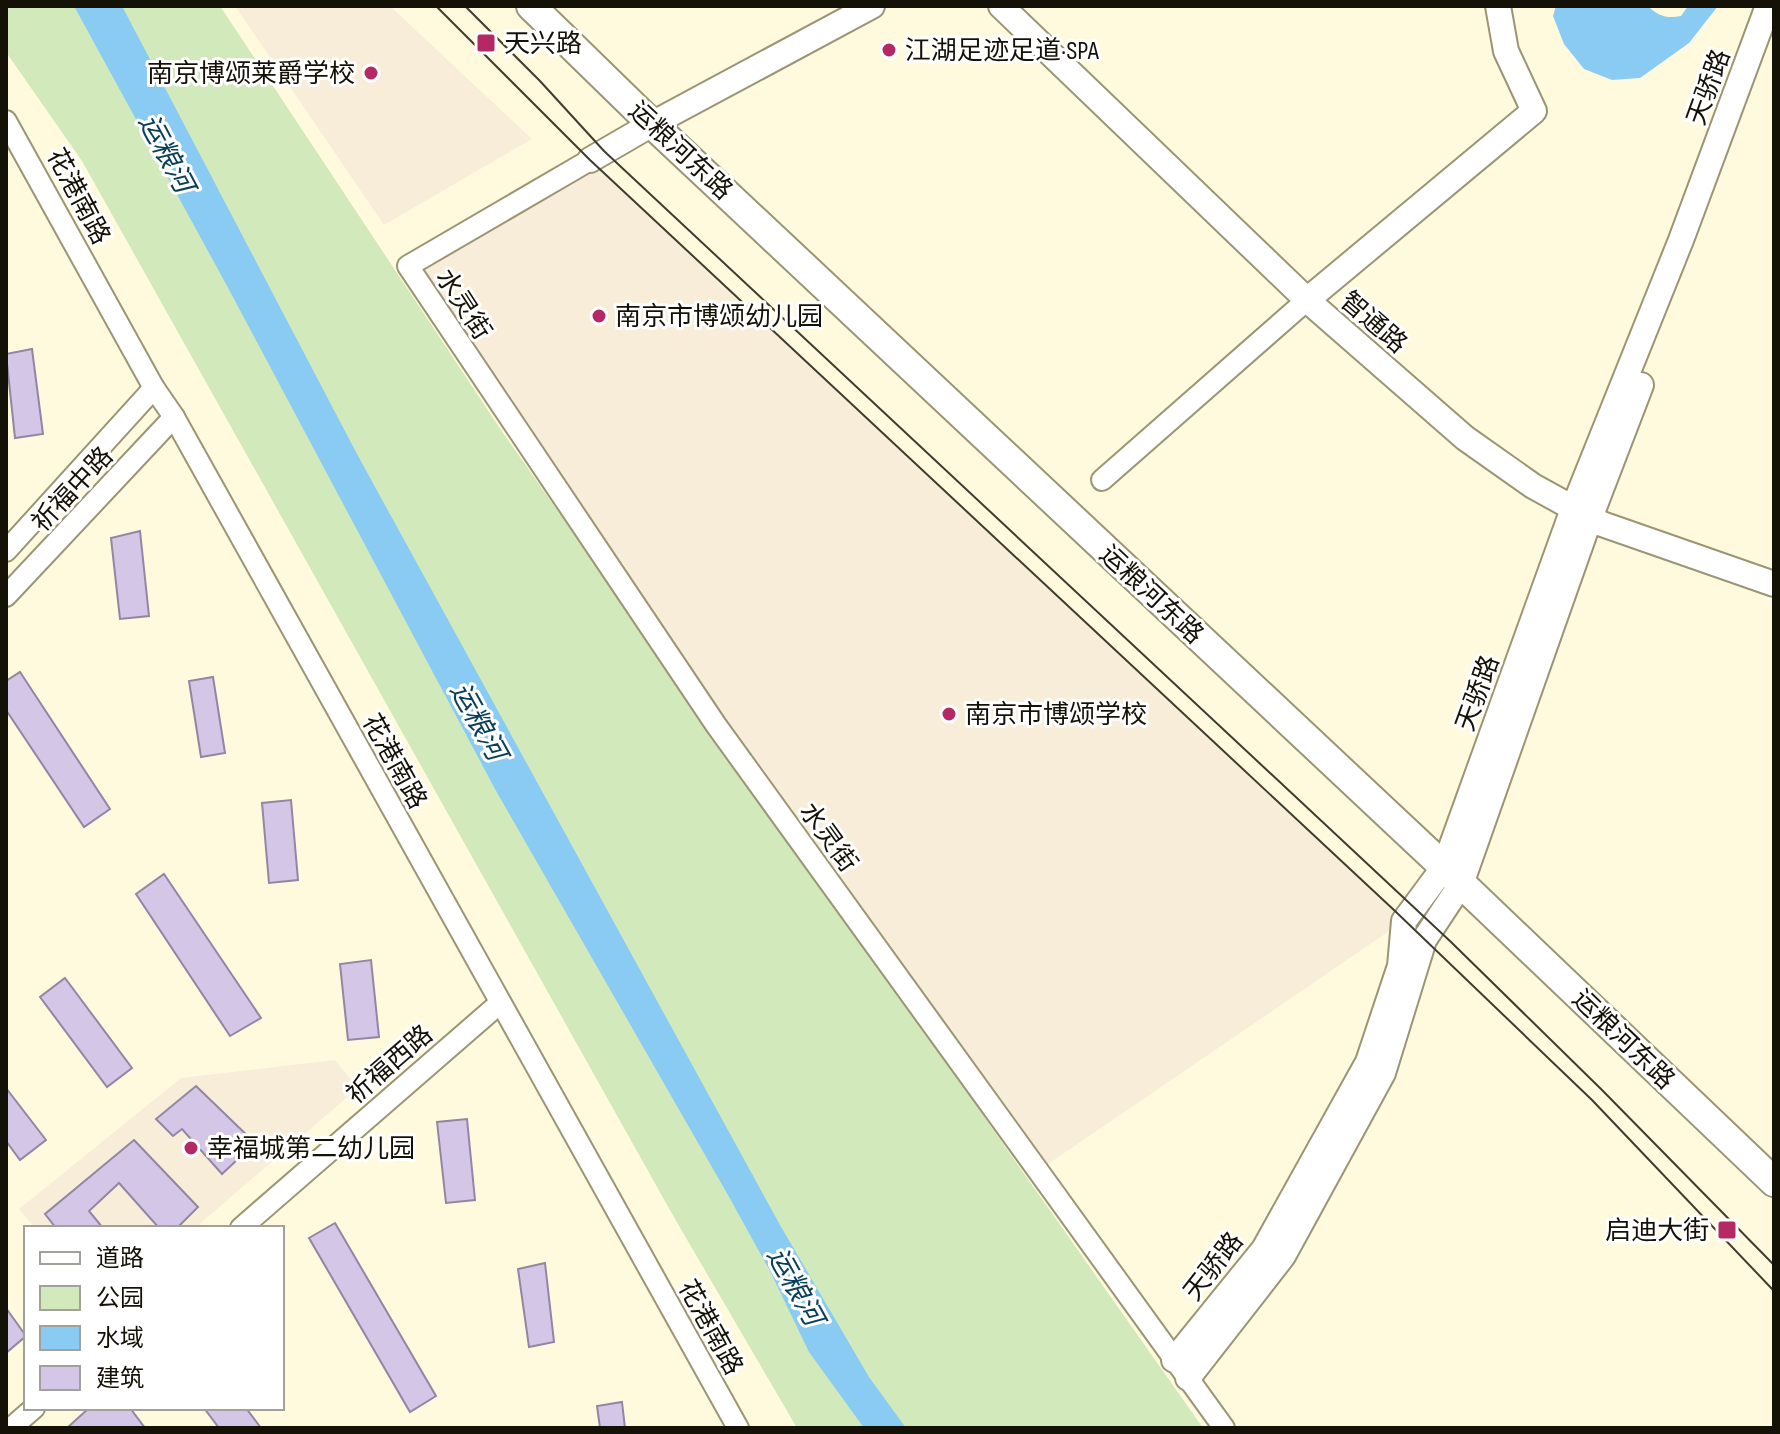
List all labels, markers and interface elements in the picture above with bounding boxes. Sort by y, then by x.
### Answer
place label: 天兴路 [504,29,582,60]
marker: 天兴路 [475,32,497,54]
place label: 江湖足迹足道·SPA [905,36,1100,67]
marker: 江湖足迹足道·SPA [880,41,898,59]
street label: 天骄路 [1682,46,1737,129]
place label: 南京博颂莱爵学校 [147,59,355,90]
marker: 南京博颂莱爵学校 [362,64,380,82]
street label: 运粮河东路 [622,95,738,207]
water label: 运粮河 [131,109,202,203]
street label: 花港南路 [40,144,116,250]
street label: 水灵街 [428,264,497,346]
street label: 智通路 [1333,286,1413,360]
place label: 南京市博颂幼儿园 [615,302,823,333]
marker: 南京市博颂幼儿园 [590,307,608,325]
street label: 祈福中路 [26,441,120,539]
street label: 运粮河东路 [1093,539,1209,651]
street label: 天骄路 [1451,652,1506,735]
water label: 运粮河 [443,677,515,771]
place label: 南京市博颂学校 [965,700,1147,731]
marker: 南京市博颂学校 [940,705,958,723]
street label: 花港南路 [355,709,432,815]
street label: 水灵街 [792,797,863,879]
street label: 运粮河东路 [1565,984,1680,1096]
street label: 祈福西路 [341,1019,439,1111]
place label: 幸福城第二幼儿园 [207,1134,415,1165]
marker: 幸福城第二幼儿园 [182,1139,200,1157]
place label: 启迪大街 [1605,1216,1709,1247]
marker: 启迪大街 [1716,1219,1738,1241]
legend [24,1226,284,1410]
street label: 天骄路 [1178,1227,1250,1307]
water label: 运粮河 [760,1242,832,1336]
text: 道路 [96,1244,144,1273]
street label: 花港南路 [671,1275,748,1381]
text: 公园 [96,1284,144,1313]
text: 水域 [96,1324,144,1353]
text: 建筑 [96,1364,144,1393]

